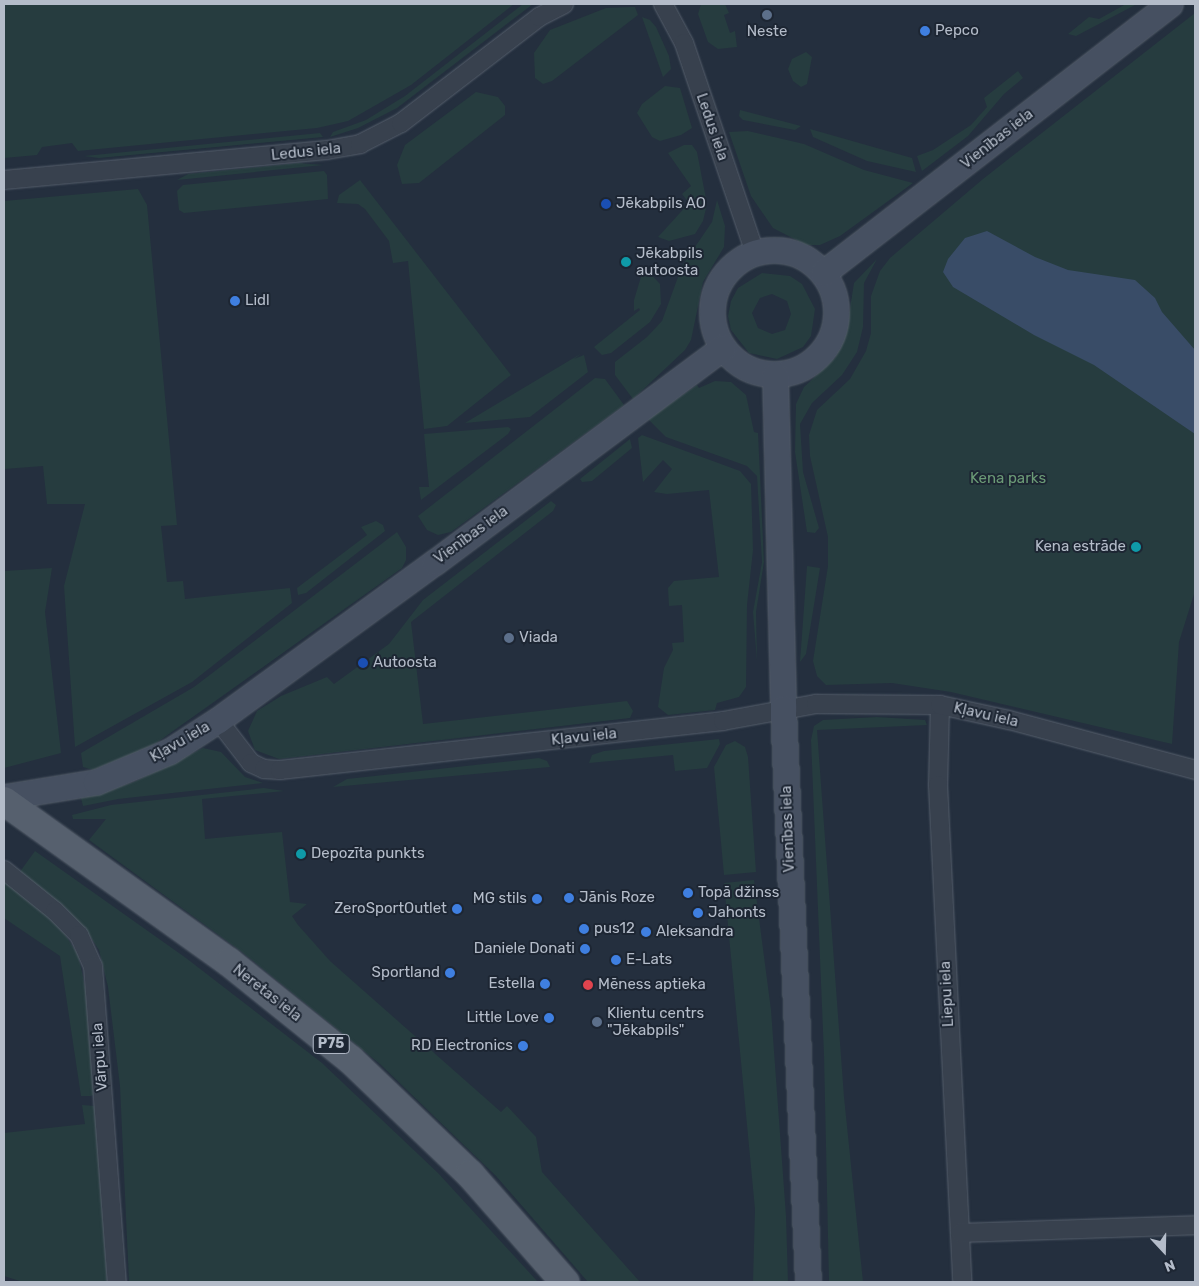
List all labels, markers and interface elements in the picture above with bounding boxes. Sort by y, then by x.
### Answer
marker: Neste [761,9,773,21]
place label: Pepco [935,22,979,40]
place label: Neste [747,23,787,41]
marker: Pepco [919,25,931,37]
street label: Ledus iela [692,91,732,163]
street label: Vienības iela [957,105,1037,173]
street label: Ledus iela [270,139,342,165]
place label: Jēkabpils AO [616,195,706,213]
marker: Jēkabpils AO [600,198,612,210]
place label: Jēkabpils autoosta [636,244,703,279]
marker: Jēkabpils autoosta [620,256,632,268]
place label: Lidl [245,292,270,310]
marker: Lidl [229,295,241,307]
park label: Kena parks [970,470,1046,488]
street label: Vienības iela [430,502,512,568]
place label: Kena estrāde [1035,538,1126,556]
marker: Kena estrāde [1130,541,1142,553]
place label: Viada [519,629,558,647]
marker: Viada [503,632,515,644]
place label: Autoosta [373,654,437,672]
marker: Autoosta [357,657,369,669]
street label: Kļavu iela [952,699,1020,731]
street label: Kļavu iela [147,718,213,766]
street label: Kļavu iela [550,725,618,749]
street label: Vienības iela [777,785,799,873]
place label: Depozīta punkts [311,845,425,863]
marker: Depozīta punkts [295,848,307,860]
place label: Topā džinss [698,884,779,902]
marker: Topā džinss [682,887,694,899]
place label: Jānis Roze [579,889,655,907]
place label: MG stils [473,890,527,908]
marker: Jānis Roze [563,892,575,904]
marker: MG stils [531,893,543,905]
place label: ZeroSportOutlet [334,900,447,918]
marker: ZeroSportOutlet [451,903,463,915]
place label: Jahonts [708,904,766,922]
marker: Jahonts [692,907,704,919]
place label: pus12 [594,920,635,938]
marker: pus12 [578,923,590,935]
place label: Aleksandra [656,923,733,941]
marker: Aleksandra [640,926,652,938]
place label: Daniele Donati [474,940,575,958]
marker: Daniele Donati [579,943,591,955]
place label: E-Lats [626,951,672,969]
marker: E-Lats [610,954,622,966]
street label: Neretas iela [229,961,305,1025]
street label: Liepu iela [936,961,958,1027]
place label: Sportland [372,964,440,982]
marker: Sportland [444,967,456,979]
place label: Estella [488,975,535,993]
place label: Mēness aptieka [598,976,706,994]
marker: Estella [539,978,551,990]
marker: Mēness aptieka [582,979,594,991]
place label: Klientu centrs "Jēkabpils" [607,1004,704,1039]
place label: Little Love [466,1009,539,1027]
marker: Little Love [543,1012,555,1024]
marker: Klientu centrs "Jēkabpils" [591,1016,603,1028]
street label: Vārpu iela [89,1022,111,1092]
road number: P75 [312,1032,350,1056]
place label: RD Electronics [411,1037,513,1055]
marker: RD Electronics [517,1040,529,1052]
north arrow [1139,1226,1189,1276]
text: N [1162,1256,1177,1275]

